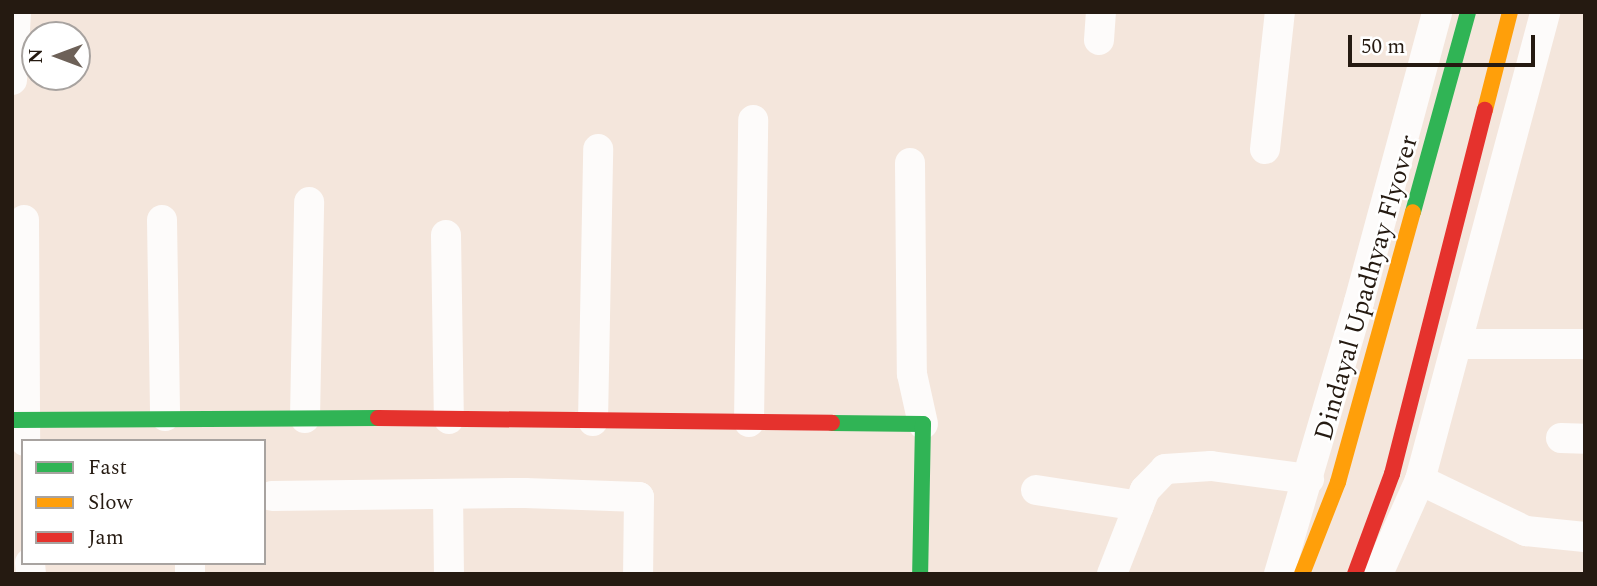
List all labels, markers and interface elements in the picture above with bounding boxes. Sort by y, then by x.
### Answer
north arrow [21,21,91,91]
scale bar [1352,21,1539,65]
text: 50 m [1361,31,1405,63]
text: N [22,48,51,64]
street label: Dindayal Upadhyay Flyover [1308,132,1426,444]
legend [21,439,266,565]
text: Fast [88,452,127,484]
text: Slow [88,487,132,519]
text: Jam [88,522,124,554]

